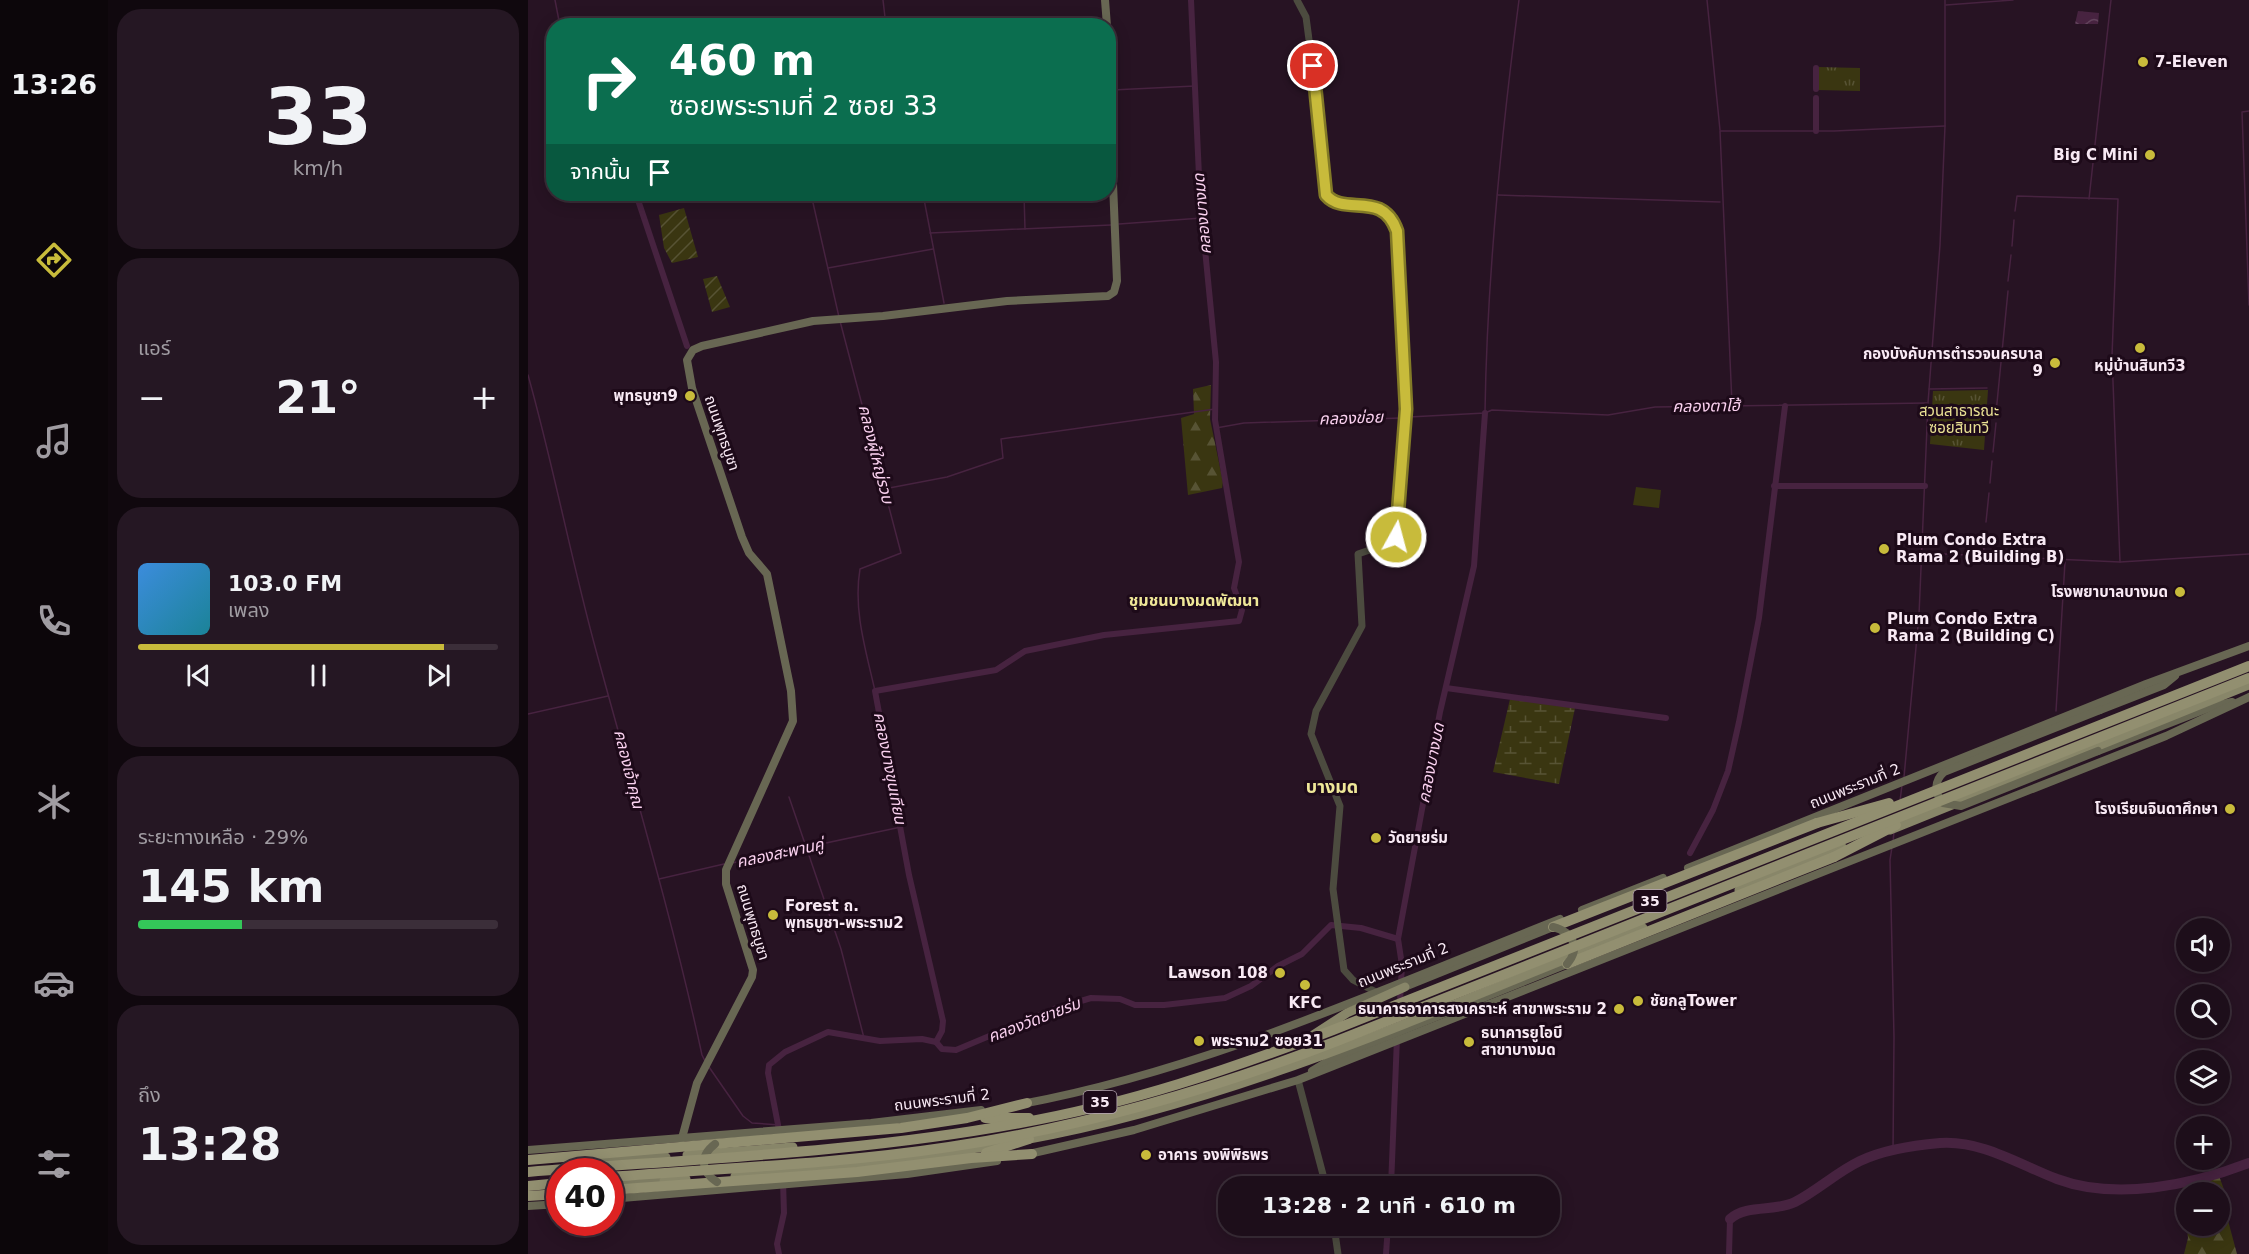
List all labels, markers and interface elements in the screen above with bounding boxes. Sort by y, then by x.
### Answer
text: 460 m [669,36,815,85]
pin [1287,40,1338,91]
icon: right [570,42,648,120]
icon: arrive [1296,49,1329,82]
place label: 7-Eleven [2155,53,2228,71]
marker: 7-Eleven [2136,55,2150,69]
text: 13:26 [11,69,97,100]
text: 33 [264,72,372,162]
text: ซอยพระรามที่ 2 ซอย 33 [669,90,938,121]
place label: Big C Mini [2053,146,2138,164]
marker: Big C Mini [2143,148,2157,162]
text: km/h [293,156,343,180]
icon: arrive [643,156,676,189]
text: จากนั้น [570,159,631,184]
water label: คลองบางมด [1189,172,1215,255]
icon: directions [33,239,75,281]
text: แอร์ [138,336,170,360]
marker: หมู่บ้านสินทวี3 [2133,341,2147,355]
place label: กองบังคับการตำรวจนครบาล 9 [1863,345,2043,380]
marker: กองบังคับการตำรวจนครบาล 9 [2048,356,2062,370]
place label: หมู่บ้านสินทวี3 [2094,357,2186,376]
text: 21° [275,371,361,424]
text: − [138,378,166,417]
text: + [470,378,498,417]
place label: พุทธบูชา9 [614,387,678,406]
marker: พุทธบูชา9 [683,389,697,403]
street label: ถนนพุทธบูชา [701,393,743,473]
water label: คลองตาโฮ้ [1672,396,1742,416]
park label: สวนสาธารณะ ซอยสินทวี [1919,402,1999,437]
water label: คลองผู้ใหญ่รวบ [854,403,898,507]
water label: คลองข่อย [1319,407,1385,429]
icon: music [33,420,75,462]
position arrow [1364,505,1428,569]
place label: Plum Condo Extra Rama 2 (Building B) [1896,531,2064,566]
marker: Plum Condo Extra Rama 2 (Building B) [1877,542,1891,556]
text: 103.0 FM [228,571,342,596]
place label: โรงพยาบาลบางมด [2051,583,2168,601]
marker: โรงพยาบาลบางมด [2173,585,2187,599]
district label: ชุมชนบางมดพัฒนา [1129,591,1259,610]
text: เพลง [228,598,270,622]
icon: phone [33,600,75,642]
place label: Plum Condo Extra Rama 2 (Building C) [1887,610,2055,645]
marker: Plum Condo Extra Rama 2 (Building C) [1868,621,1882,635]
icon: previous [182,659,215,692]
icon: pause [302,659,335,692]
icon: next [422,659,455,692]
water label: คลองบางขุนเทียน [869,710,910,827]
water label: คลองบางมด [1414,720,1448,805]
water label: คลองเจ้าคุณ [609,728,648,812]
street label: ถนนพระรามที่ 2 [1806,758,1903,812]
district label: บางมด [1306,776,1358,797]
icon: climate [33,781,75,823]
place label: โรงเรียนจินดาศึกษา [2095,800,2218,818]
marker: โรงเรียนจินดาศึกษา [2223,802,2237,816]
text: ระยะทางเหลือ · 29% [138,825,308,849]
place label: วัดยายร่ม [1388,829,1448,847]
marker: วัดยายร่ม [1369,831,1383,845]
water label: คลองสะพานคู่ [735,834,827,872]
text: 145 km [138,860,324,913]
street label: ถนนพุทธบูชา [733,882,773,962]
road number: 35 [1634,890,1666,912]
place label: Forest ถ. พุทธบูชา-พระราม2 [785,897,904,933]
marker: Forest ถ. พุทธบูชา-พระราม2 [766,908,780,922]
map controls [2176,918,2230,1236]
button: sound [2176,918,2230,972]
street label: ถนนพระรามที่ 2 [1354,937,1451,991]
icon: car [33,962,75,1004]
place label: Lawson 108 [1168,964,1268,982]
marker: Lawson 108 [1273,966,1287,980]
marker: KFC [1298,978,1312,992]
button: search [2176,984,2230,1038]
place label: ชัยกลูTower [1650,992,1737,1011]
water label: คลองวัดยายร่ม [985,993,1084,1046]
place label: KFC [1289,994,1321,1012]
marker: ชัยกลูTower [1631,994,1645,1008]
place label: ธนาคารอาคารสงเคราะห์ สาขาพระราม 2 [1358,1000,1607,1018]
marker: ธนาคารอาคารสงเคราะห์ สาขาพระราม 2 [1612,1002,1626,1016]
place label: ธนาคารยูโอบี สาขาบางมด [1481,1024,1563,1059]
place label: พระราม2 ซอย31 [1211,1032,1323,1050]
marker: พระราม2 ซอย31 [1192,1034,1206,1048]
marker: ธนาคารยูโอบี สาขาบางมด [1462,1035,1476,1049]
button: layers [2176,1050,2230,1104]
text: ถึง [138,1083,161,1107]
street label: ถนนพระรามที่ 2 [893,1083,991,1115]
road number: 35 [1084,1091,1116,1113]
button: + [2176,1116,2230,1170]
text: 13:28 [138,1118,281,1171]
icon: filters [33,1143,75,1185]
place label: อาคาร จงพิพิธพร [1158,1146,1269,1164]
marker: อาคาร จงพิพิธพร [1139,1148,1153,1162]
speed limit sign: 40 [546,1158,624,1236]
button: − [2176,1182,2230,1236]
text: 13:28 · 2 นาที · 610 m [1262,1193,1516,1218]

